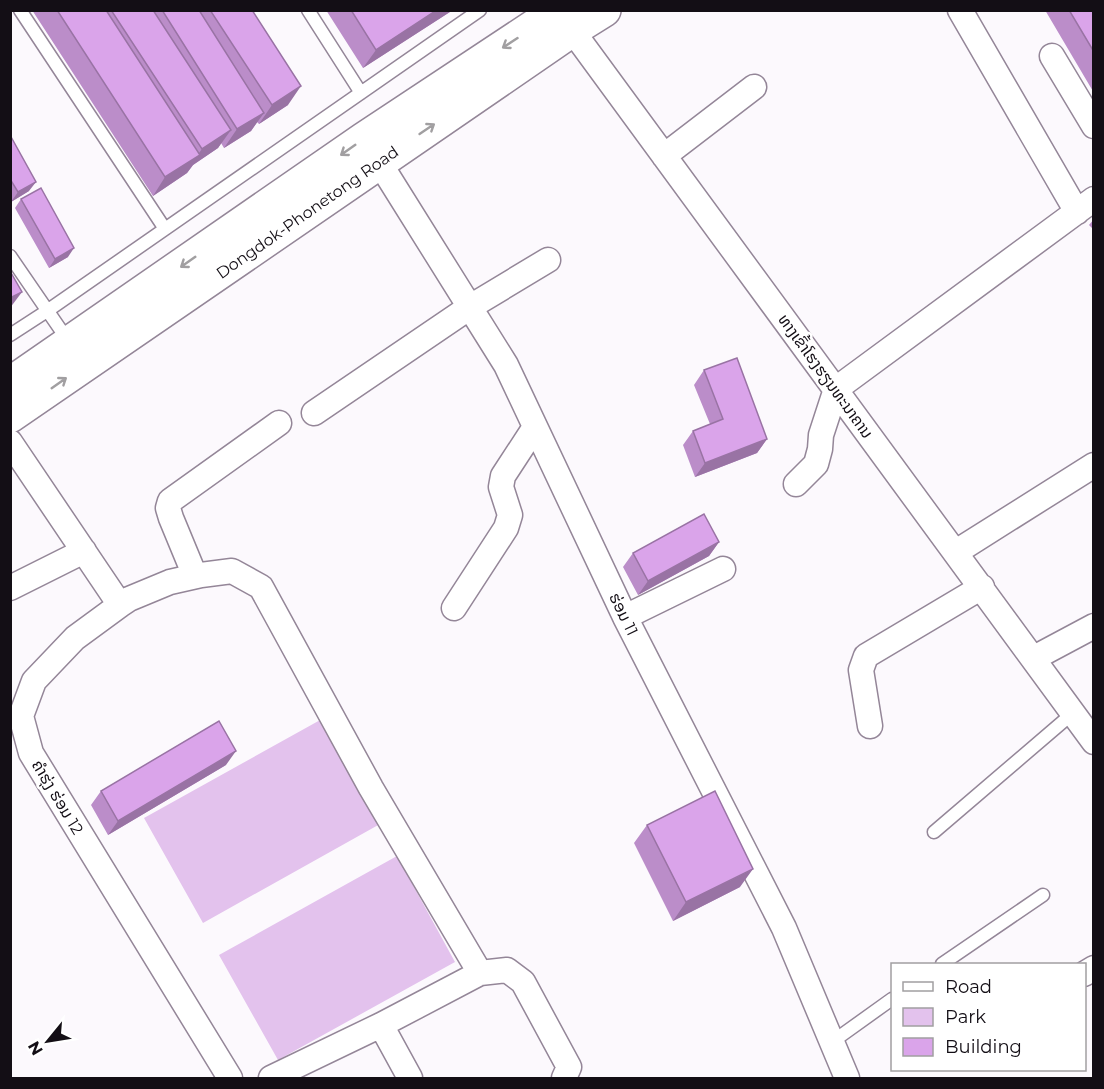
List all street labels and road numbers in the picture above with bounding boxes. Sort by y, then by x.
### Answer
street label: Dongdok-Phonetong Road [213,142,402,283]
street label: ທາງເຂົ້າໂຮງຮຽນທະນາຄານ [773,309,879,443]
street label: ຮ່ອມ 11 [605,590,642,639]
street label: ຄໍາຮຸ່ງ ຮ່ອມ 12 [27,757,87,838]

